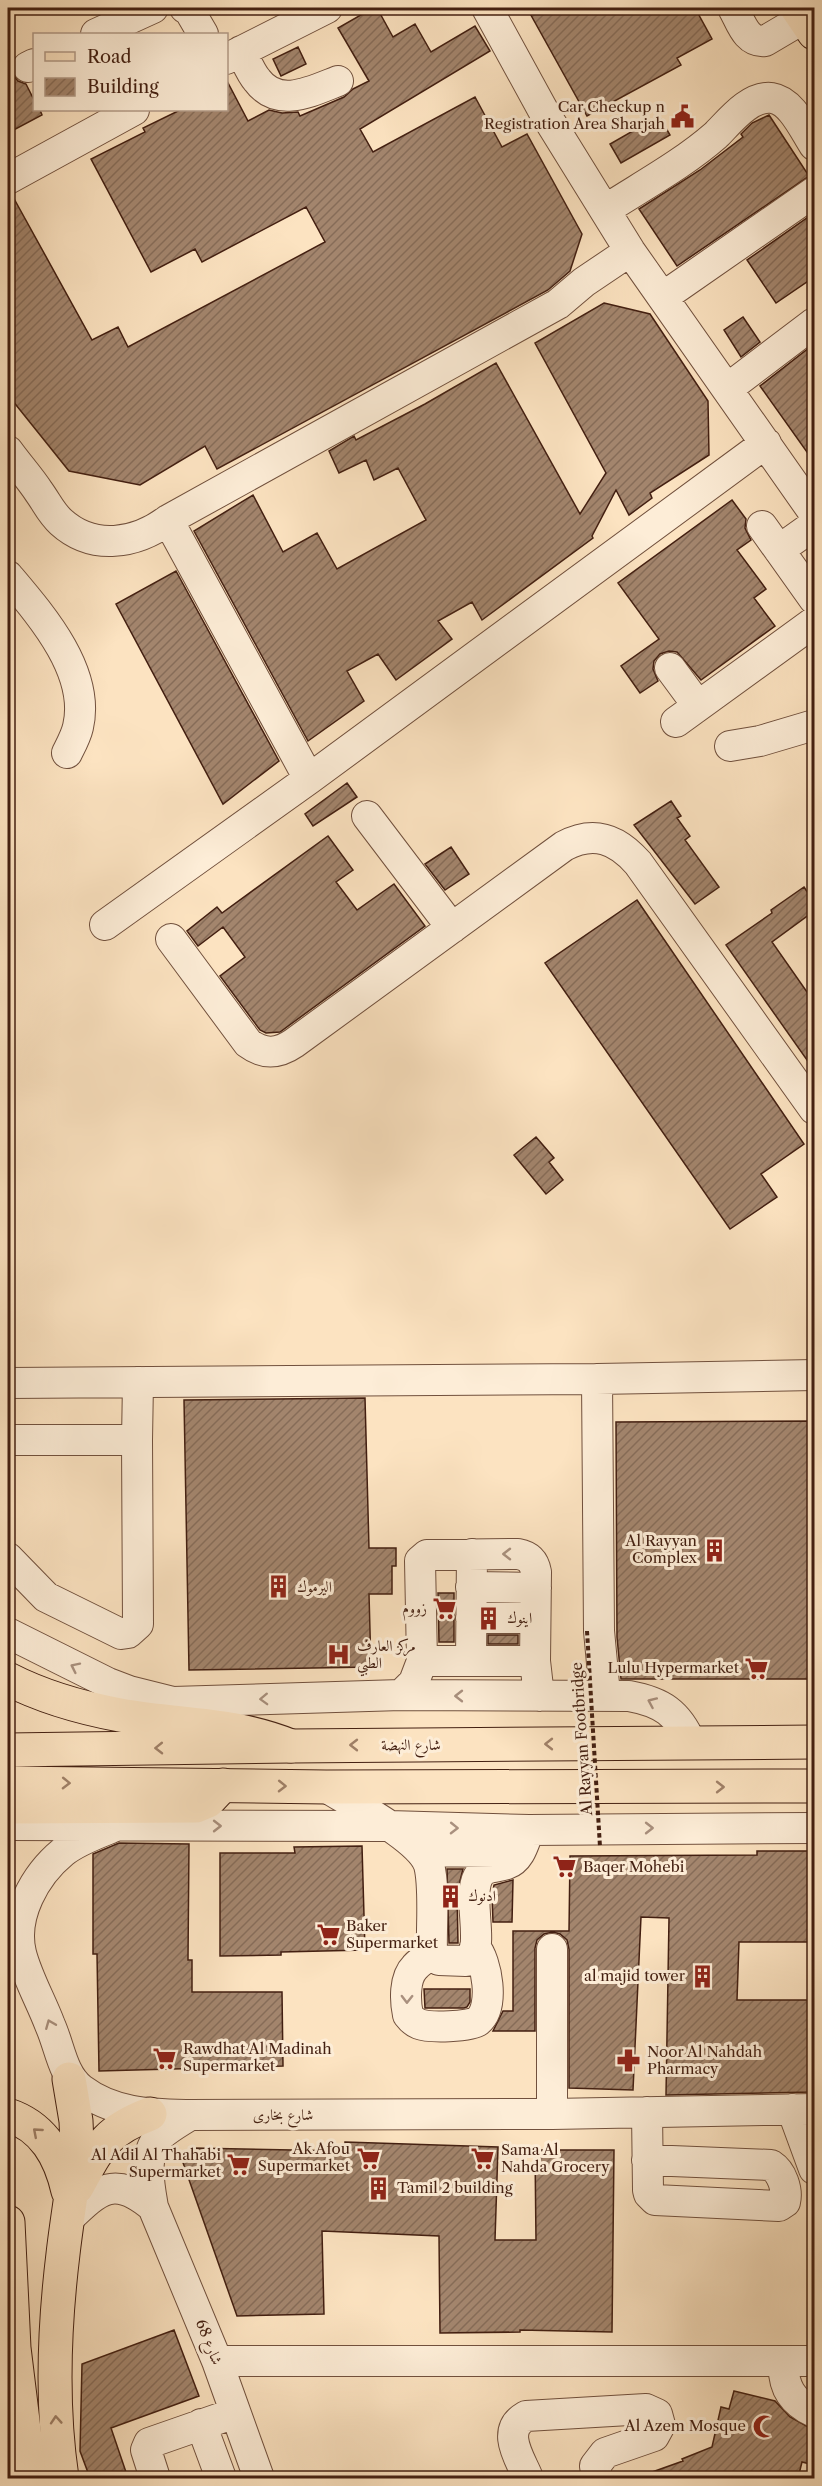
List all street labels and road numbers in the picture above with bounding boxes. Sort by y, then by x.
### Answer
street label: Al Rayyan Footbridge [567,1662,596,1817]
street label: شارع النهضة [381,1735,441,1758]
street label: شارع بخارى [253,2105,313,2128]
street label: شارع 68 [188,2316,227,2369]

